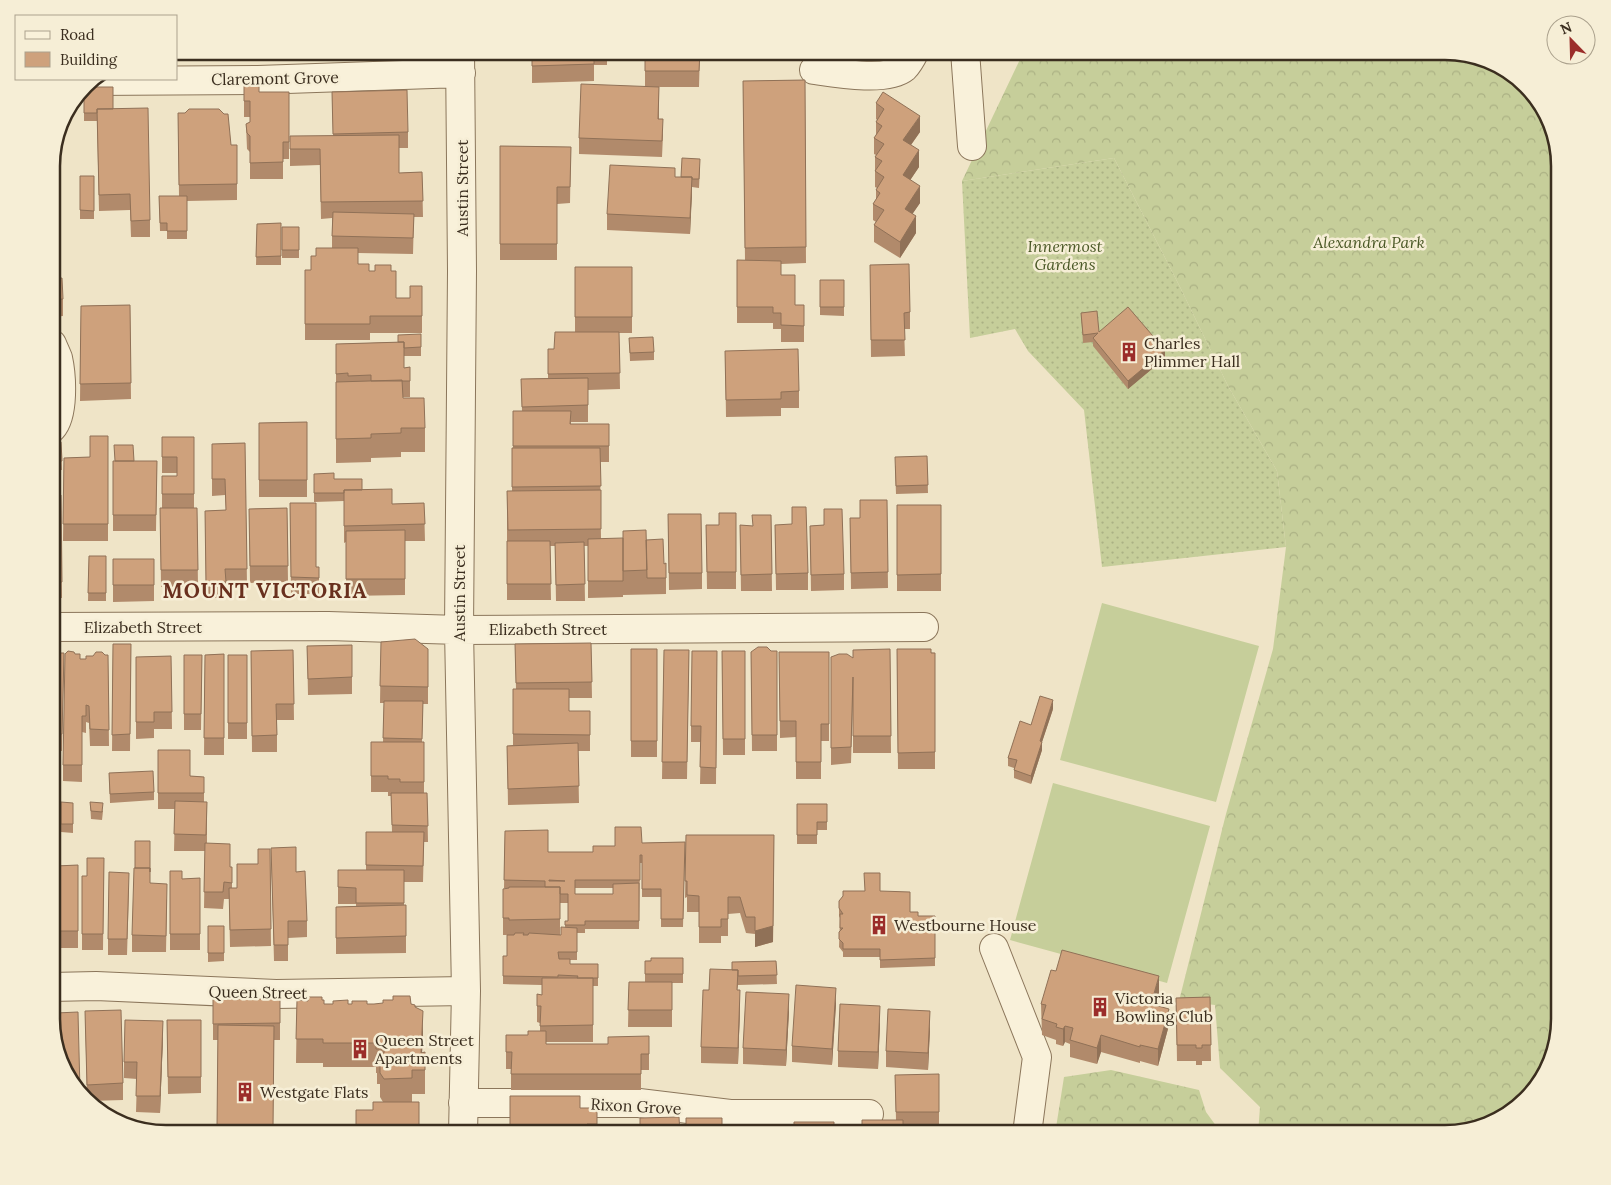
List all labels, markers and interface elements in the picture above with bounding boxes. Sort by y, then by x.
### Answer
legend [15,15,178,80]
north arrow [1546,15,1596,65]
text: N [1557,18,1575,38]
text: Road [60,25,95,44]
text: Building [60,50,118,69]
street label: Claremont Grove [211,67,339,89]
street label: Austin Street [452,139,472,237]
park label: Alexandra Park [1312,232,1425,252]
park label: Innermost Gardens [1028,236,1103,274]
place label: Charles Plimmer Hall [1144,333,1240,371]
building icon: Charles Plimmer Hall [1118,341,1140,363]
street label: Austin Street [449,544,469,642]
district label: MOUNT VICTORIA [163,577,367,604]
street label: Elizabeth Street [84,617,203,637]
street label: Elizabeth Street [489,619,608,639]
building icon: Westbourne House [868,914,890,936]
place label: Westbourne House [894,915,1037,935]
street label: Queen Street [208,981,308,1003]
place label: Victoria Bowling Club [1114,988,1213,1026]
building icon: Victoria Bowling Club [1089,996,1111,1018]
place label: Queen Street Apartments [374,1030,475,1068]
building icon: Queen Street Apartments [349,1038,371,1060]
building icon: Westgate Flats [234,1081,256,1103]
place label: Westgate Flats [260,1082,369,1102]
street label: Rixon Grove [590,1094,682,1118]

